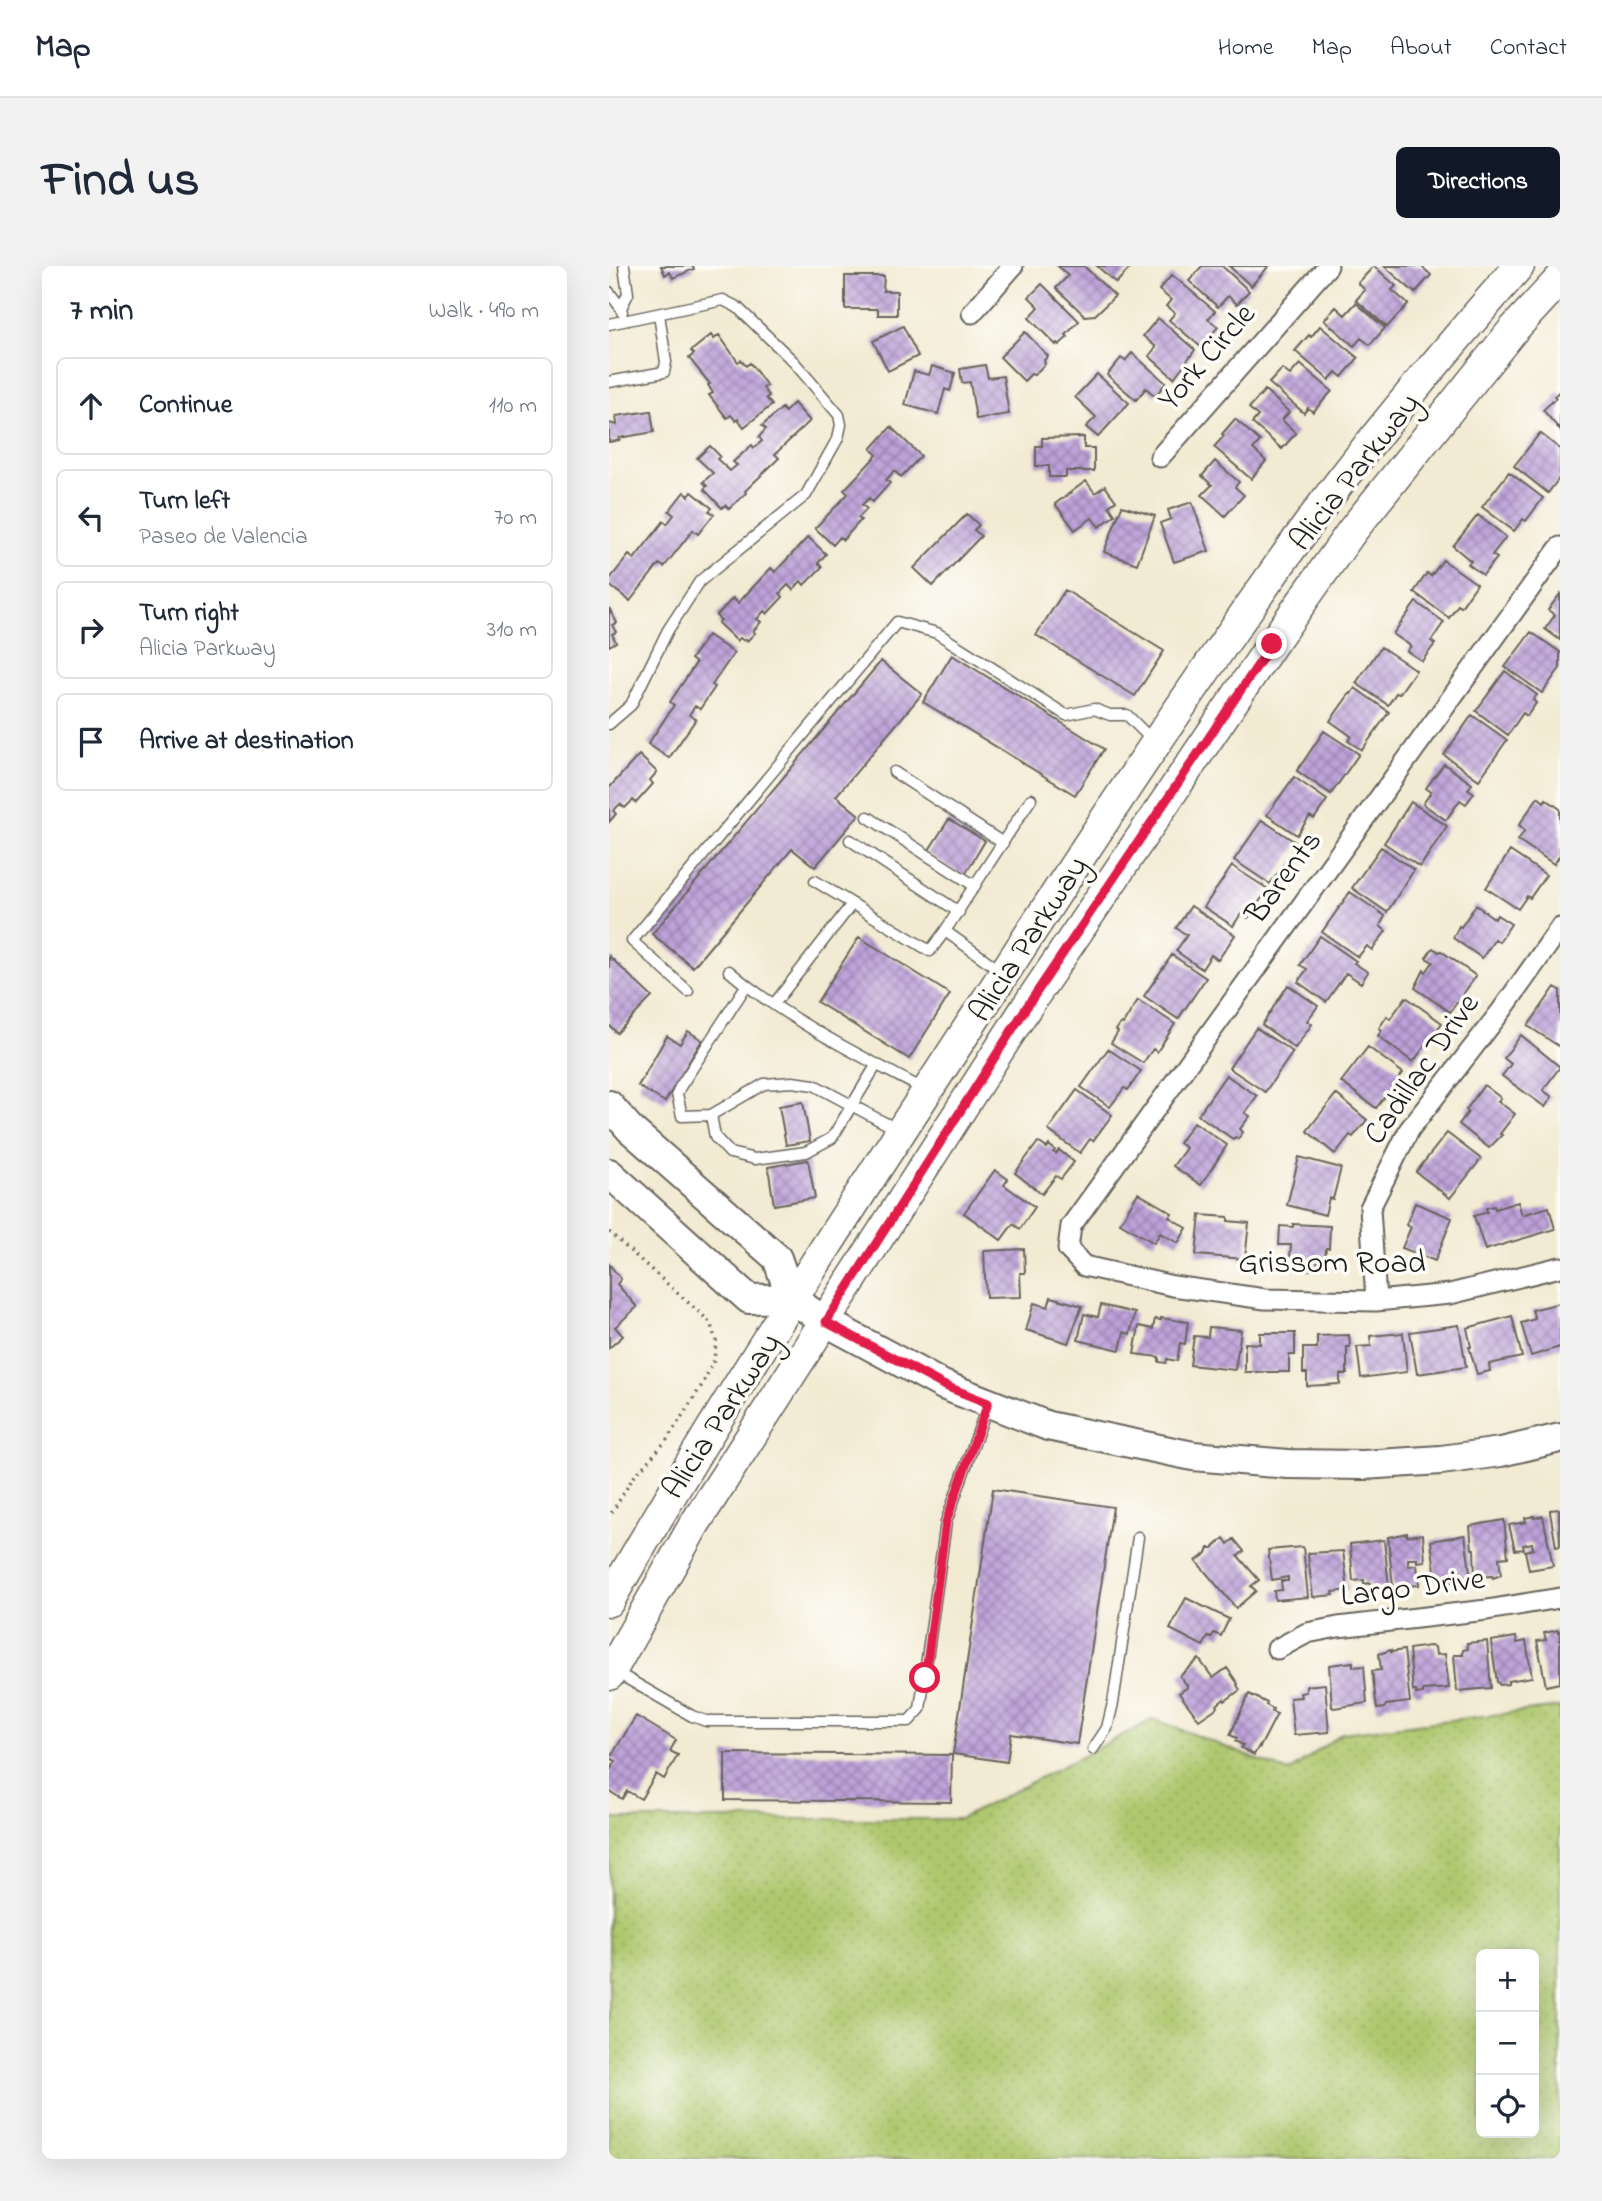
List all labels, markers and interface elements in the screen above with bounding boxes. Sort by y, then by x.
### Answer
text: Map [35,24,91,72]
text: Home [1218,31,1274,66]
text: Map [1312,31,1352,66]
text: About [1390,31,1452,66]
text: Contact [1490,31,1567,66]
text: Find us [42,146,199,218]
button: Directions [1396,147,1560,218]
text: 7 min [70,290,133,334]
street label: York Circle [1148,293,1269,422]
text: Walk · 490 m [428,295,539,328]
street label: Alicia Parkway [1279,384,1433,562]
icon: ahead [72,387,110,425]
text: Continue [139,387,232,425]
text: 110 m [489,390,537,423]
text: Turn left [139,483,230,521]
icon: left [72,499,110,537]
text: 70 m [494,502,537,535]
text: Paseo de Valencia [139,521,308,554]
text: Turn right [139,595,239,633]
icon: right [72,611,110,649]
text: 310 m [487,614,537,647]
route end [1256,628,1287,659]
text: Alicia Parkway [139,633,276,666]
icon: arrive [72,723,110,761]
text: Arrive at destination [139,723,354,761]
street label: Barents [1234,821,1335,935]
street label: Alicia Parkway [959,848,1101,1032]
street label: Cadillac Drive [1353,984,1493,1155]
street label: Grissom Road [1238,1241,1426,1288]
street label: Alicia Parkway [652,1325,794,1509]
street label: Largo Drive [1338,1557,1488,1621]
route start [909,1662,940,1693]
map controls [1476,1949,1539,2138]
button: + [1476,1949,1539,2012]
button: − [1476,2012,1539,2075]
button: locate [1476,2075,1539,2138]

